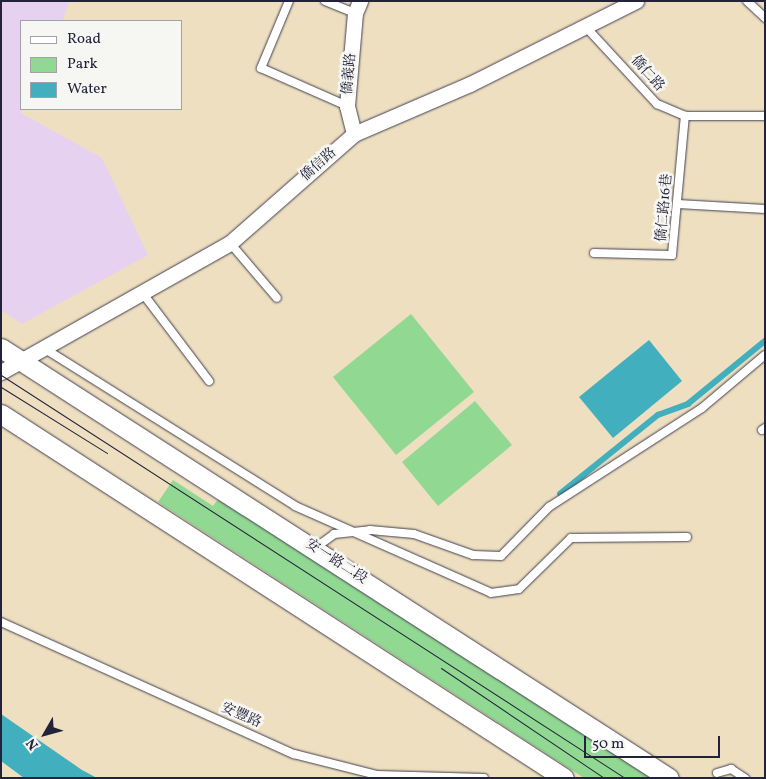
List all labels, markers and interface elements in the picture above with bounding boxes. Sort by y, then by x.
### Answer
legend [20,20,182,110]
text: Road [67,29,101,50]
street label: 僑義路 [340,52,360,96]
street label: 僑仁路 [627,53,667,95]
text: Park [67,54,98,75]
text: Water [67,79,107,100]
street label: 僑信路 [298,145,340,185]
street label: 僑仁路16巷 [654,173,676,243]
street label: 安一路二段 [302,536,370,588]
street label: 安豐路 [218,700,264,732]
north arrow [20,709,70,759]
scale bar [586,726,722,758]
text: N [22,734,43,753]
text: 50 m [592,734,624,755]

